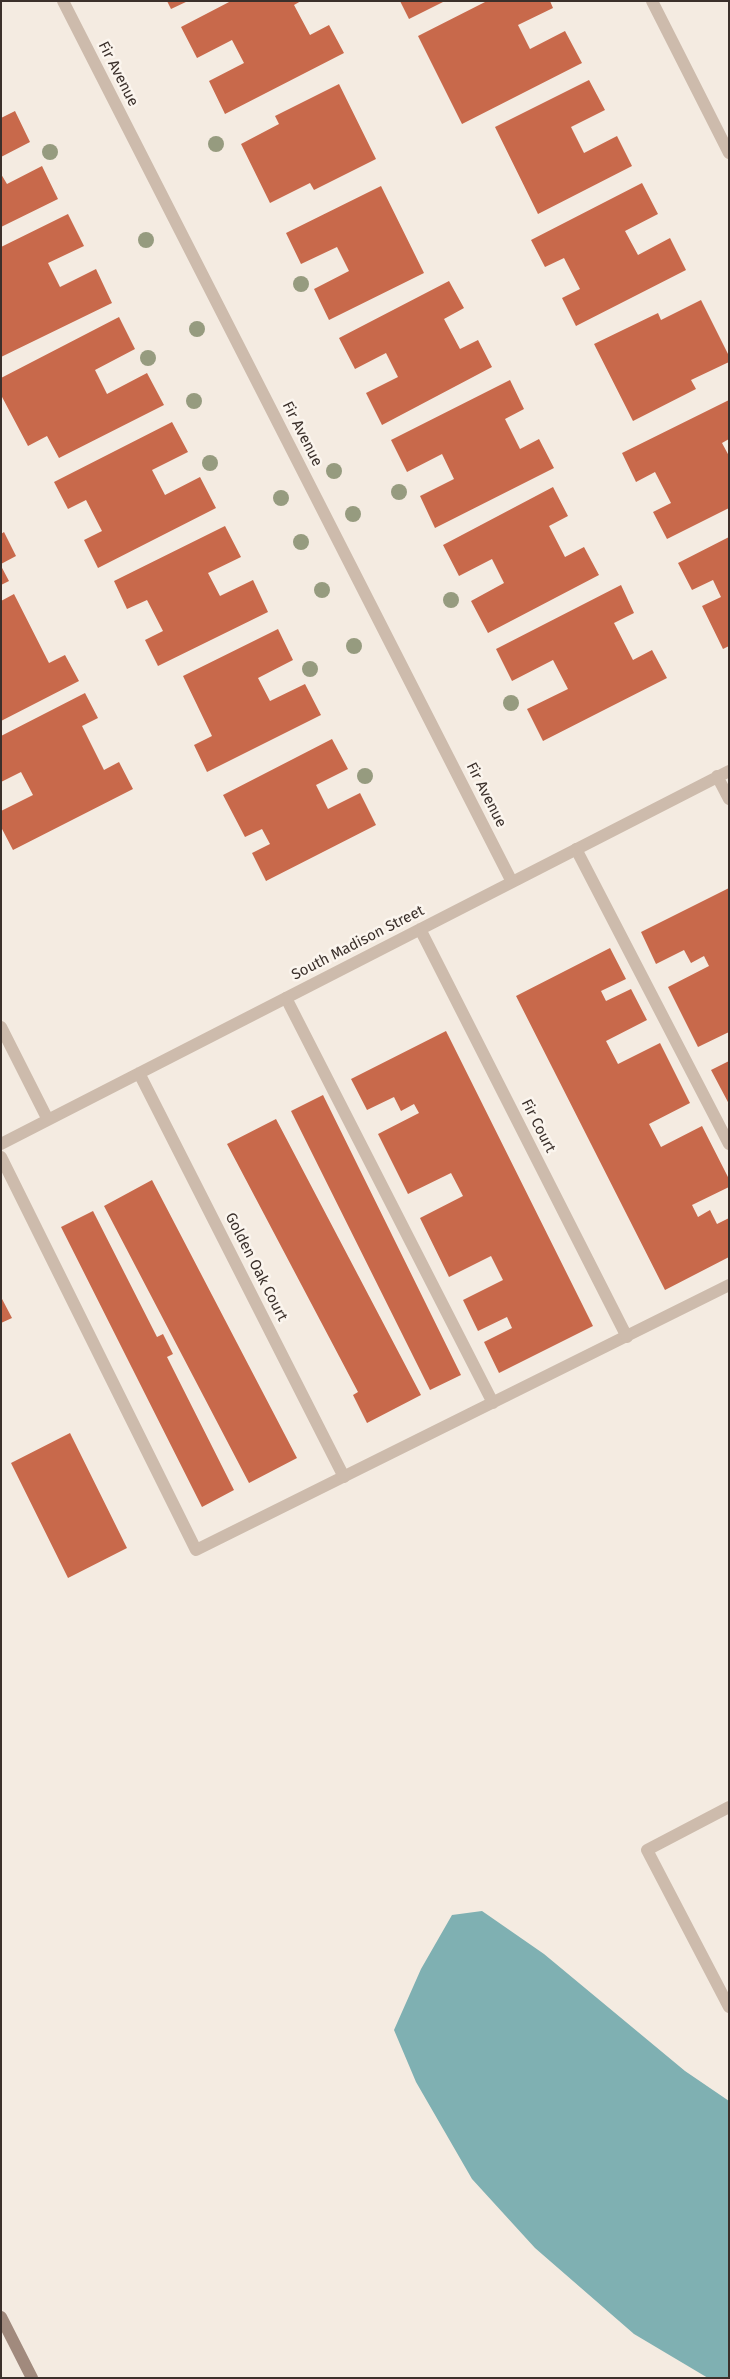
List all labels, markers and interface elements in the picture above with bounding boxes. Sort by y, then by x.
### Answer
street label: Fir Avenue [94,38,142,110]
street label: Fir Avenue [278,398,326,470]
street label: Fir Avenue [462,759,510,831]
street label: South Madison Street [289,902,427,984]
street label: Fir Court [517,1096,559,1156]
street label: Golden Oak Court [221,1210,291,1324]

